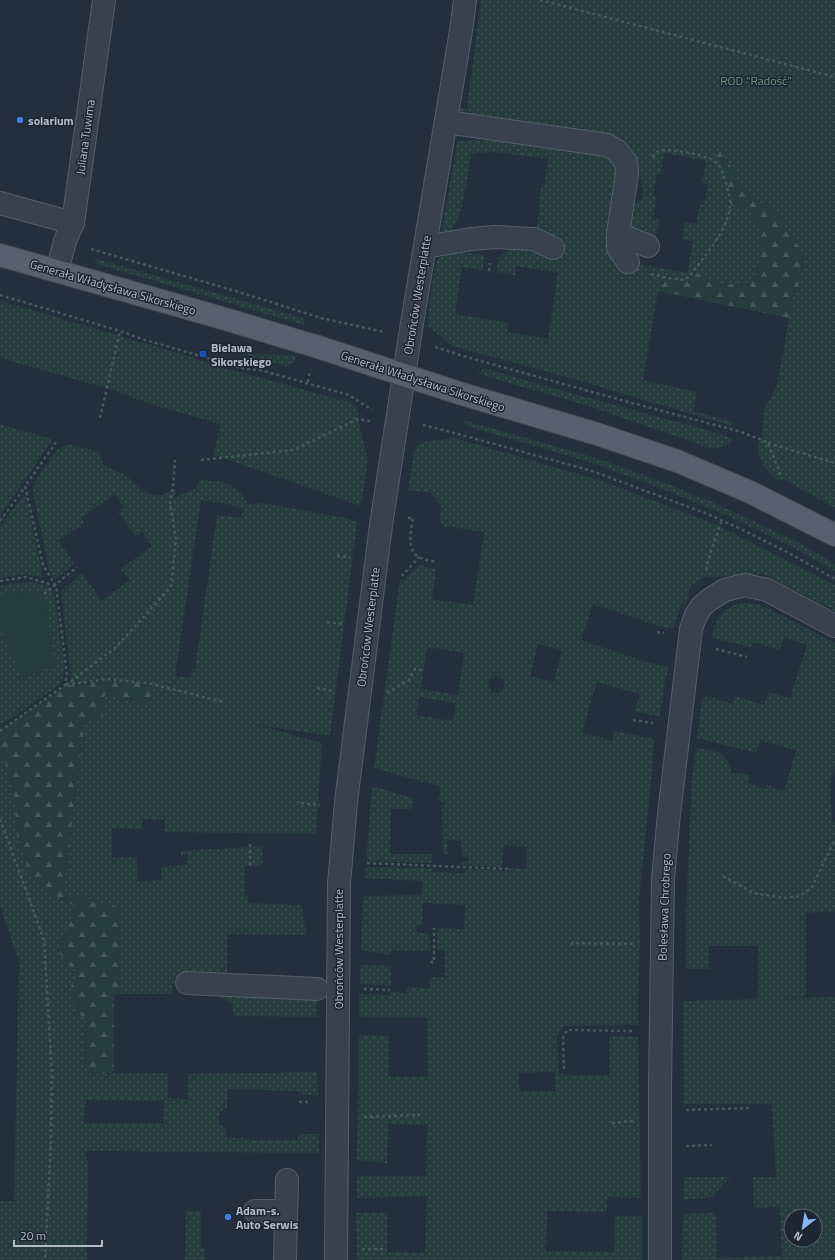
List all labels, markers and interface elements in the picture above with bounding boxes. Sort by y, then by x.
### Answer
park label: ROD "Radość" [720,71,792,90]
street label: Juliana Tuwima [70,98,100,176]
place label: solarium [28,111,74,130]
marker: solarium [15,115,25,125]
street label: Obrońców Westerplatte [398,234,436,356]
street label: Generała Władysława Sikorskiego [28,254,198,320]
place label: Bielawa Sikorskiego [211,338,271,371]
street label: Generała Władysława Sikorskiego [338,345,508,417]
marker: Bielawa Sikorskiego [198,349,208,359]
street label: Obrońców Westerplatte [351,566,385,688]
street label: Bolesława Chrobrego [653,853,675,961]
street label: Obrońców Westerplatte [329,889,348,1009]
place label: Adam-s. Auto Serwis [236,1201,299,1234]
north arrow [783,1208,823,1248]
marker: Adam-s. Auto Serwis [223,1212,233,1222]
scale bar [14,1222,102,1248]
text: 20 m [20,1226,46,1245]
text: N [790,1228,805,1245]

